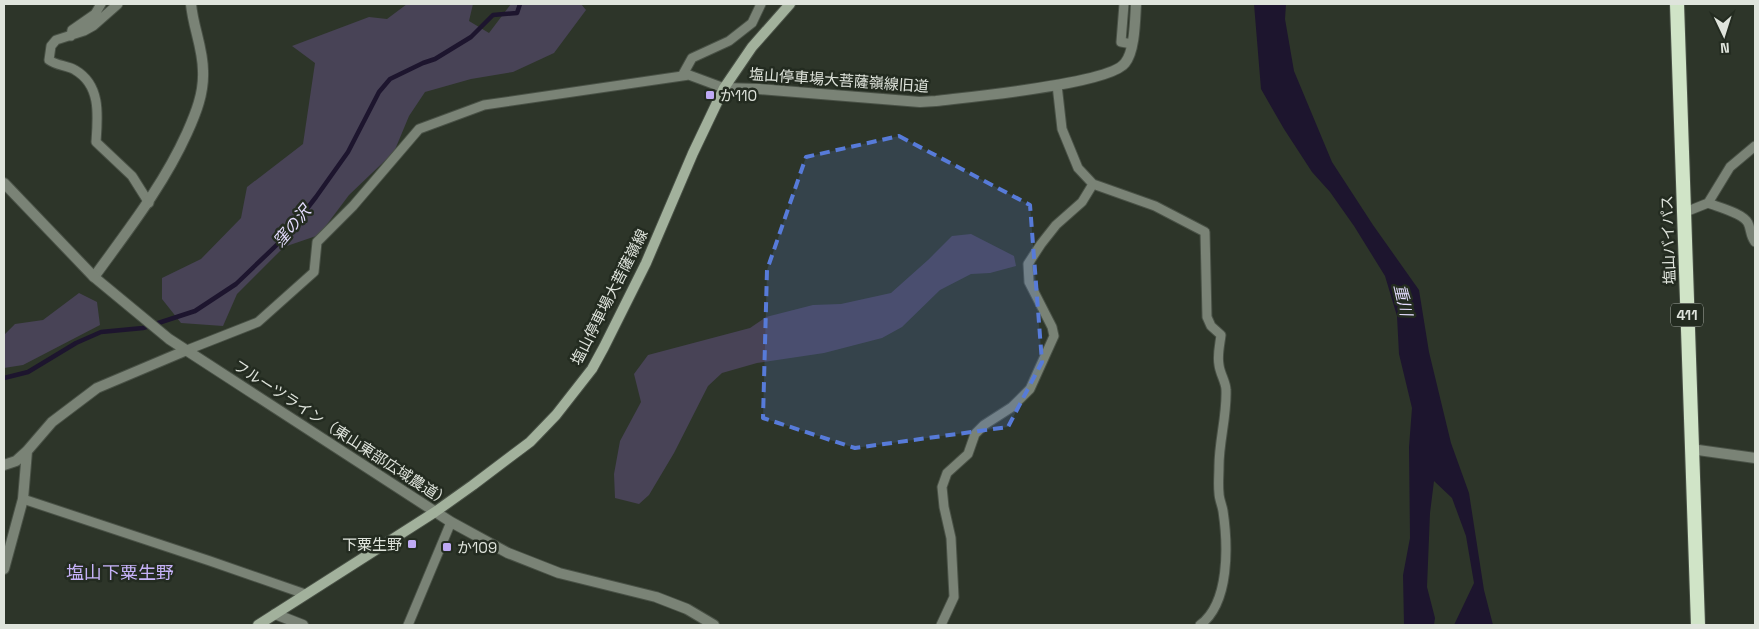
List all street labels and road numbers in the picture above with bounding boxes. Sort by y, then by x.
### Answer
street label: 塩山停車場大菩薩嶺線旧道 [749,64,929,96]
street label: 塩山バイパス [1657,195,1679,285]
street label: 塩山停車場大菩薩嶺線 [566,226,652,368]
road number: 411 [1671,304,1703,326]
street label: フルーツライン（東山東部広域農道） [230,356,454,510]

